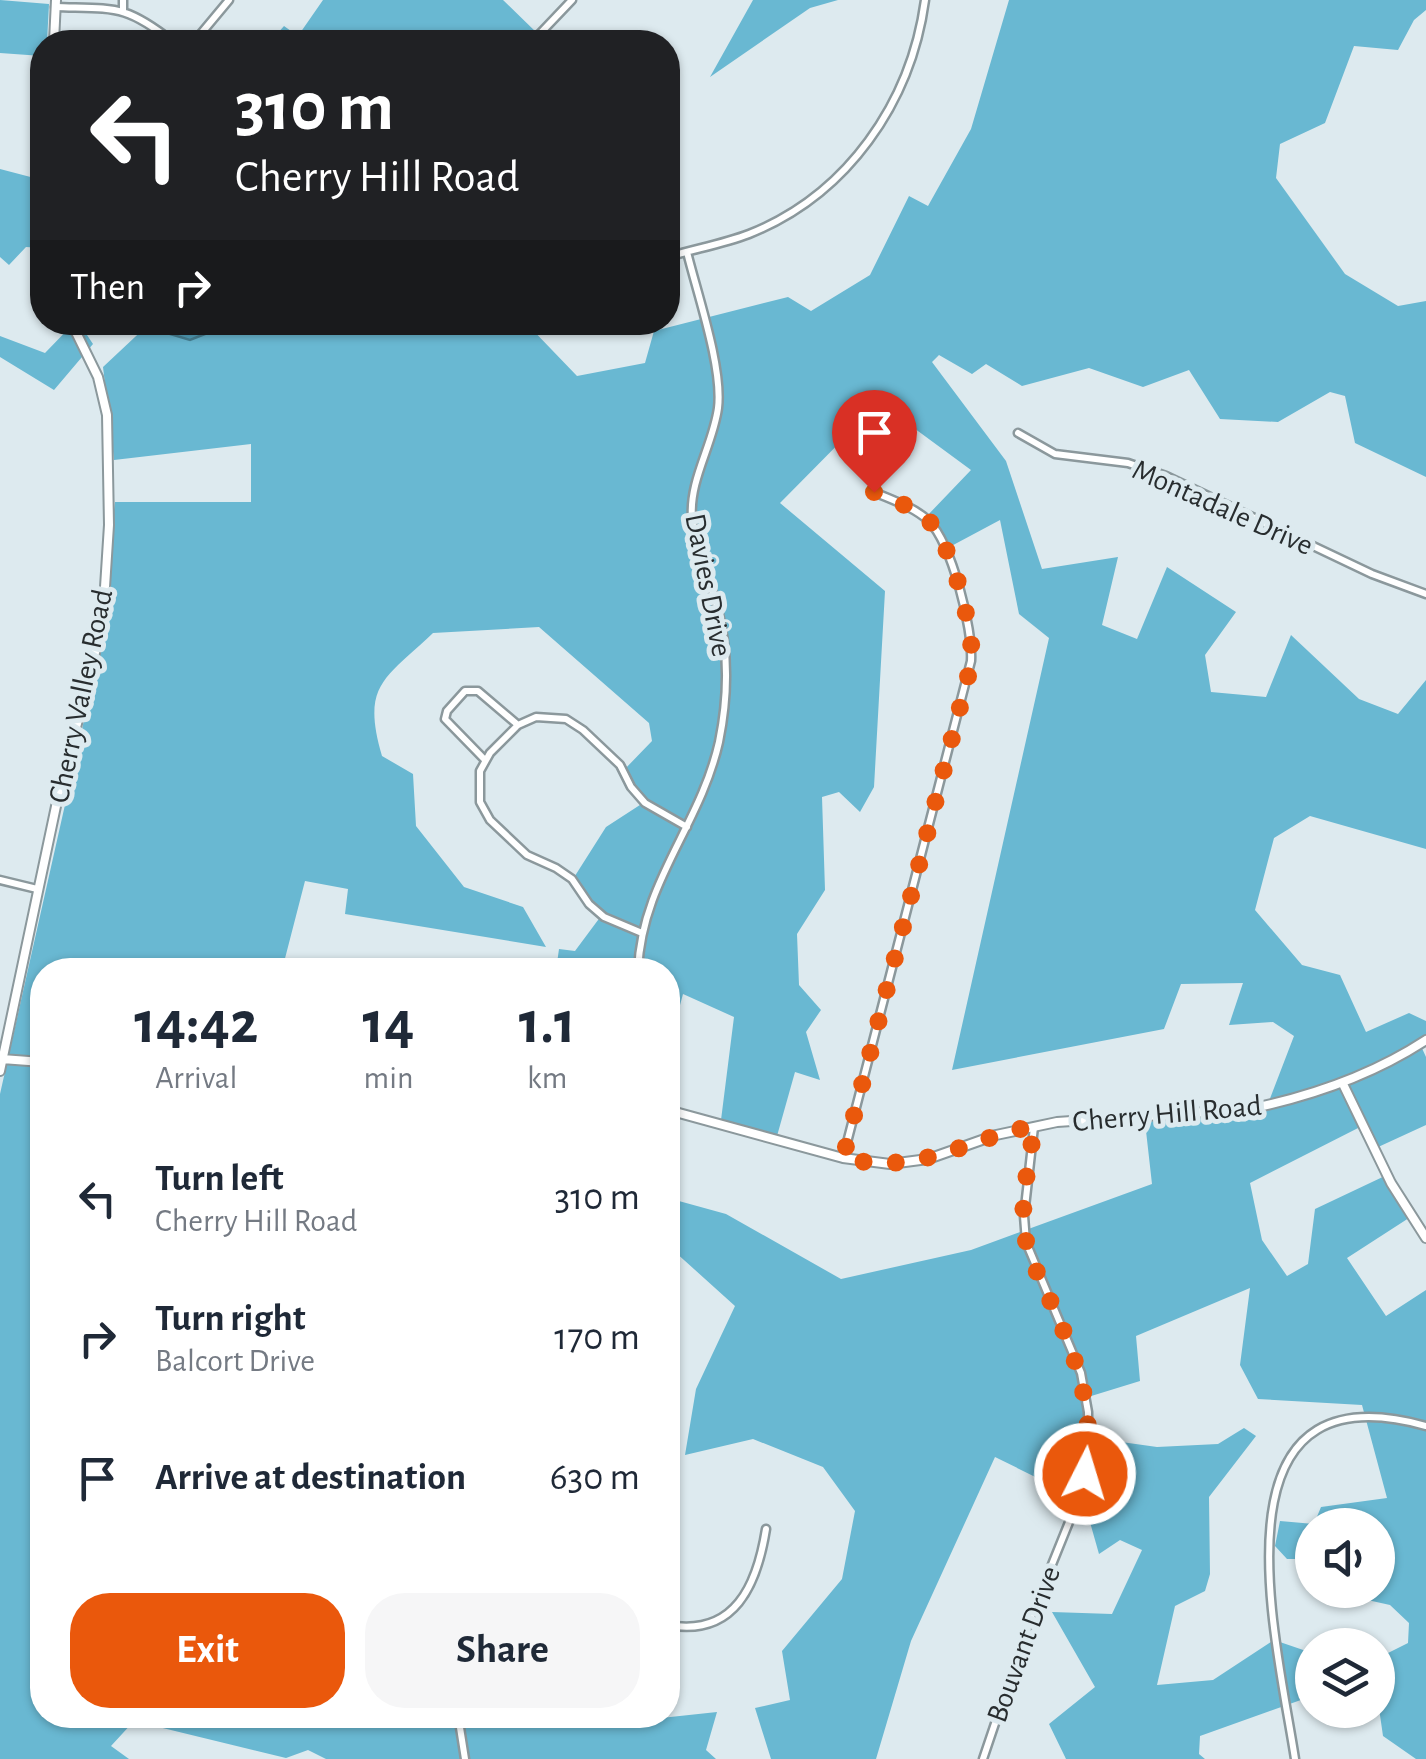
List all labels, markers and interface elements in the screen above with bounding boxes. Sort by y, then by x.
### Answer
icon: left [70,70,200,200]
text: 310 m [235,73,394,143]
text: Cherry Hill Road [235,155,520,200]
icon: right [165,260,220,315]
text: Then [70,269,145,307]
pin [832,390,917,493]
icon: arrive [847,405,902,460]
street label: Montadale Drive [1128,455,1317,561]
street label: Davies Drive [679,511,737,659]
street label: Cherry Valley Road [44,587,118,806]
text: 14:42 [134,994,258,1054]
text: 14 [363,994,414,1054]
text: 1.1 [519,994,576,1054]
text: Arrival [155,1062,237,1094]
text: min [364,1062,413,1094]
text: km [527,1062,567,1094]
street label: Cherry Hill Road [1071,1091,1263,1137]
text: Turn left [155,1160,283,1198]
icon: left [70,1171,125,1226]
text: 310 m [555,1179,640,1217]
text: Cherry Hill Road [155,1205,357,1237]
text: Turn right [155,1300,305,1338]
icon: right [70,1311,125,1366]
text: 170 m [554,1319,640,1357]
text: Balcort Drive [155,1345,315,1377]
position arrow [1033,1422,1137,1526]
icon: arrive [70,1451,125,1506]
text: Arrive at destination [155,1459,466,1497]
text: 630 m [550,1459,640,1497]
map controls [1295,1508,1395,1728]
button: sound [1295,1508,1395,1608]
street label: Bouvant Drive [982,1562,1066,1726]
button: Exit [70,1593,345,1708]
button: Share [365,1593,640,1708]
button: layers [1295,1628,1395,1728]

